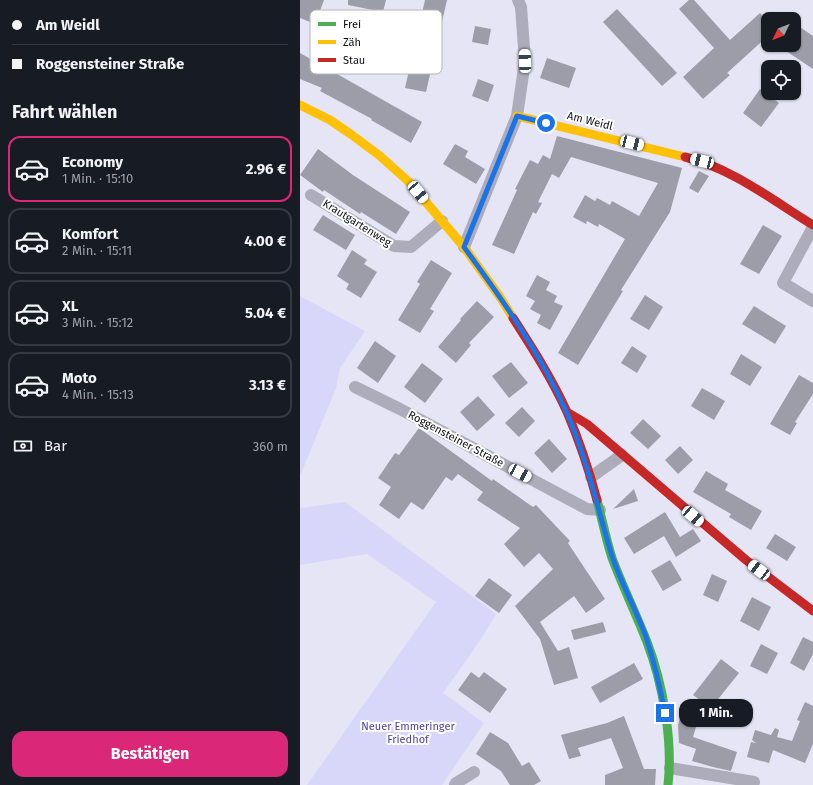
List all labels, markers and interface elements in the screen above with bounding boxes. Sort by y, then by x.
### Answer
legend [310,10,442,74]
north arrow [761,12,801,52]
map controls [761,12,801,100]
text: Am Weidl [36,16,100,34]
text: Frei [343,18,361,31]
text: Zäh [343,36,361,49]
car [519,49,531,73]
text: Stau [343,54,365,67]
text: Roggensteiner Straße [36,55,184,73]
button: locate [761,60,801,100]
text: Fahrt wählen [12,101,117,123]
street label: Am Weidl [566,109,614,133]
route start [537,114,555,132]
car [619,134,645,152]
icon: car [14,151,50,187]
car [689,152,715,170]
text: Economy [62,153,123,171]
text: 2.96 € [246,160,286,178]
text: 1 Min. · 15:10 [62,171,133,186]
car [406,179,430,205]
street label: Krautgartenweg [320,197,394,249]
icon: car [14,223,50,259]
text: Komfort [62,225,118,243]
text: 4.00 € [244,232,286,250]
text: 2 Min. · 15:11 [62,243,132,258]
icon: car [14,295,50,331]
text: XL [62,297,78,315]
text: 5.04 € [245,304,286,322]
text: 3 Min. · 15:12 [62,315,133,330]
icon: car [14,367,50,403]
text: Moto [62,369,97,387]
text: 3.13 € [249,376,286,394]
text: 4 Min. · 15:13 [62,387,134,402]
street label: Roggensteiner Straße [406,408,506,470]
icon: cash [12,435,34,457]
text: Bar [44,437,67,455]
text: 360 m [253,439,288,454]
car [507,462,533,484]
car [680,504,706,528]
car [746,558,772,582]
callout: 1 Min. [679,699,753,727]
route end [656,704,674,722]
text: 1 Min. [699,705,733,720]
park label: Neuer Emmeringer Friedhof [361,720,455,746]
button: Bestätigen [12,731,288,777]

